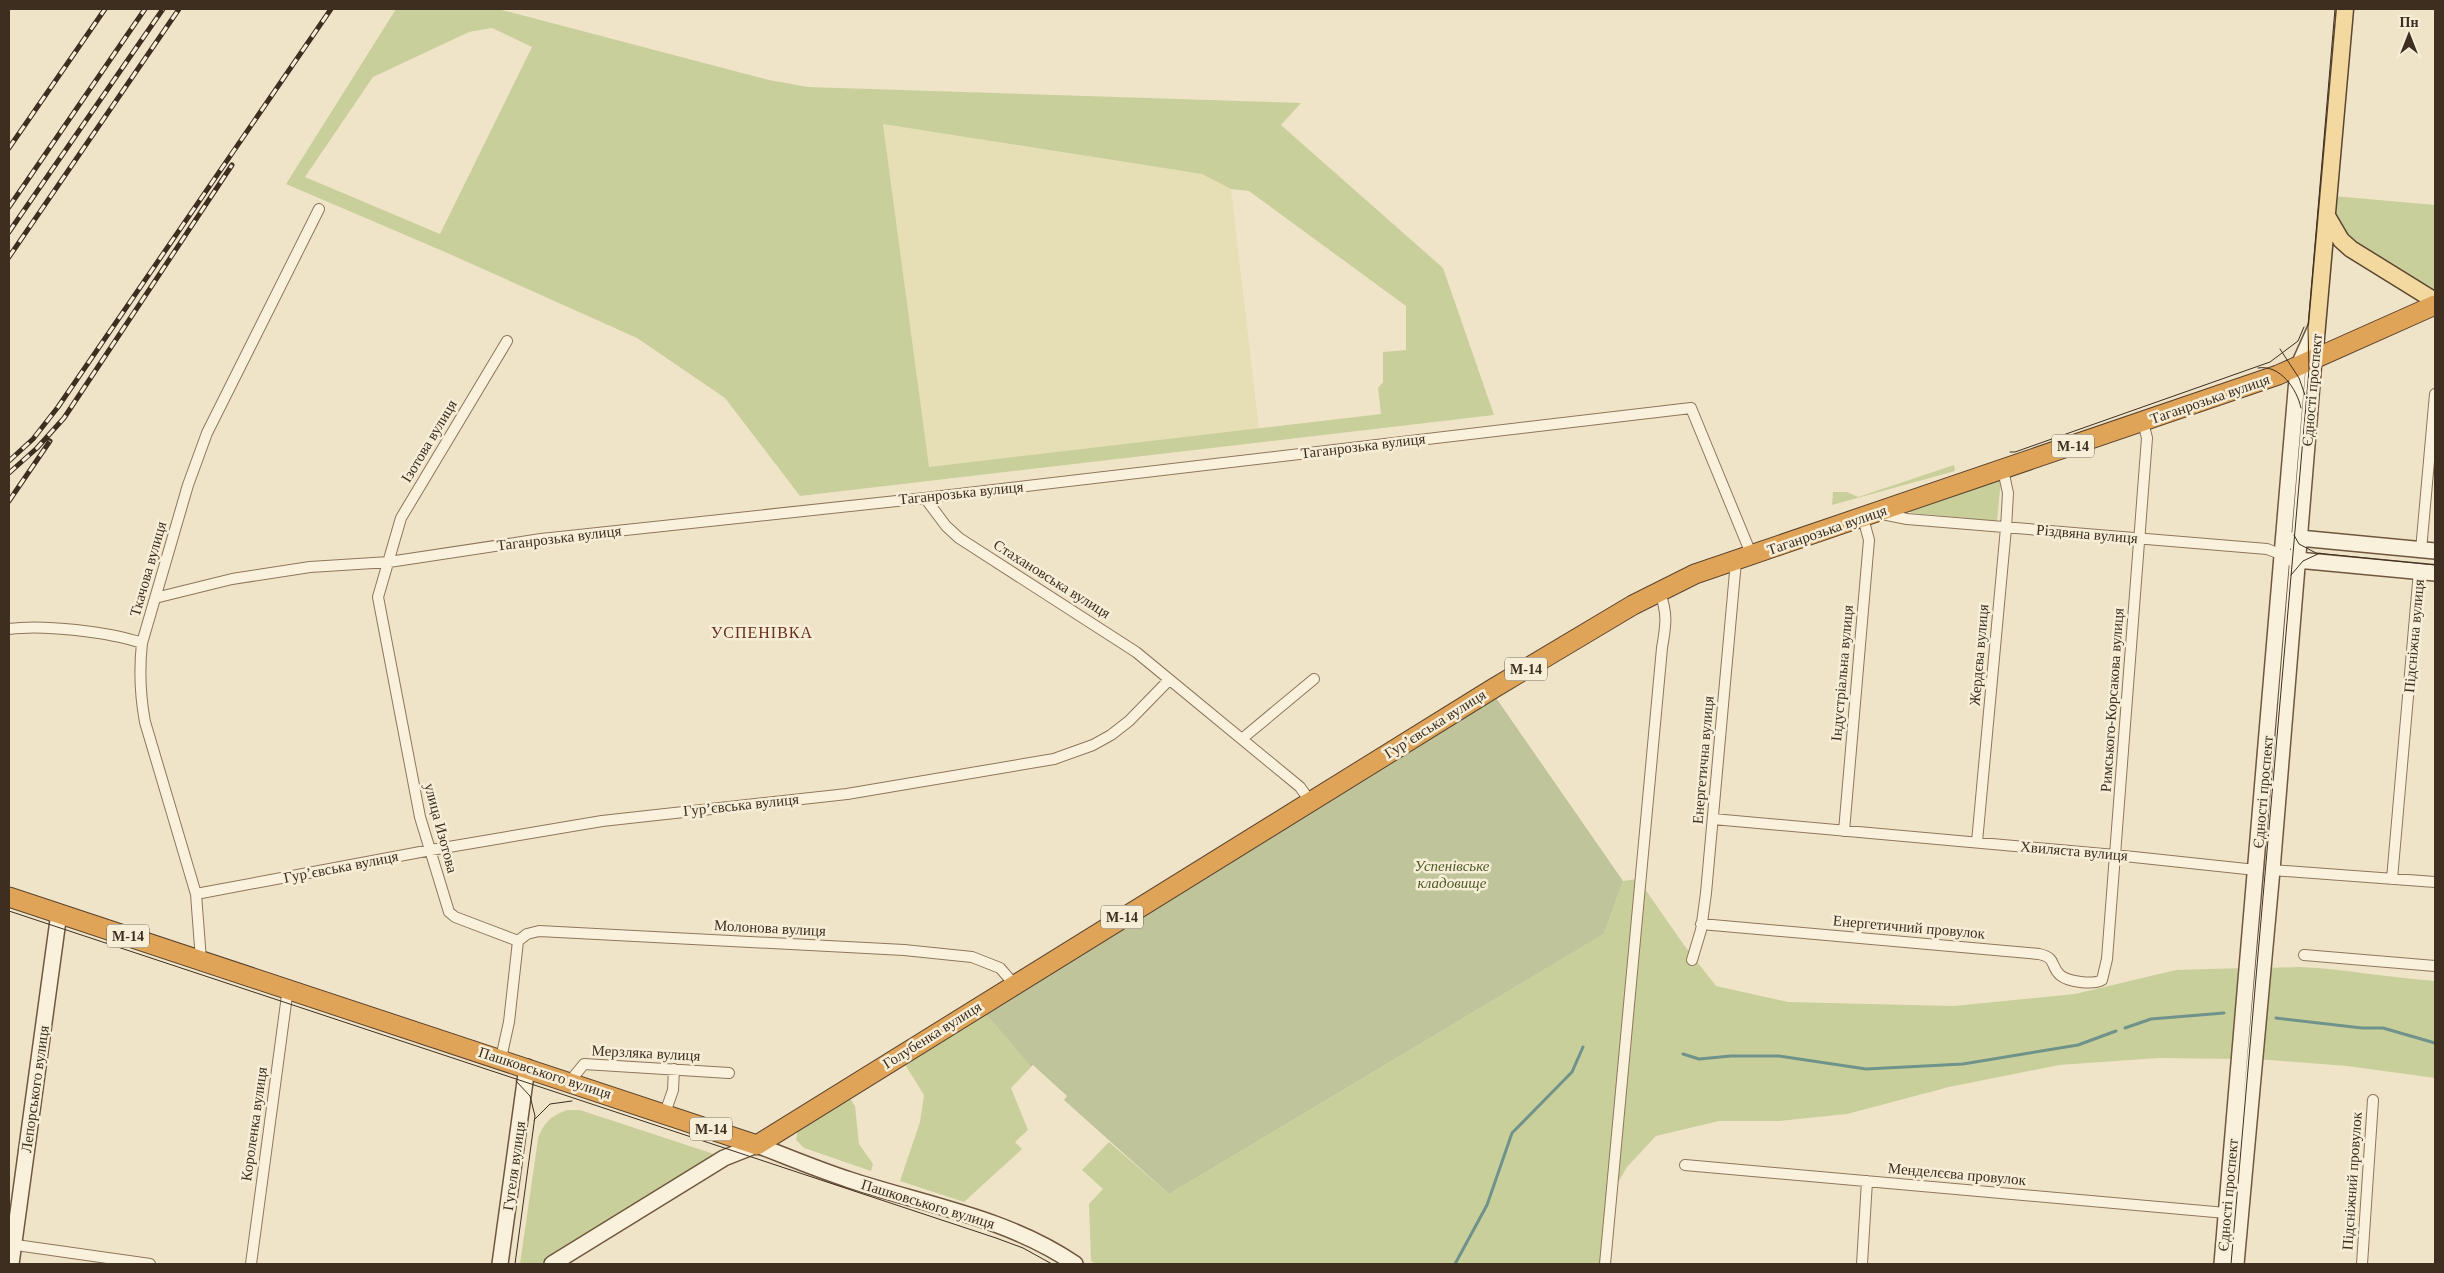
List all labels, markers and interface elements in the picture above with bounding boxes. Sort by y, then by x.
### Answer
north arrow [2384,10,2434,60]
text: Пн [2400,15,2418,30]
street label: Єдності проспект [2299,333,2325,447]
street label: Таганрозька вулиця [2148,371,2272,427]
street label: Ізотова вулиця [398,397,460,485]
street label: Таганрозька вулиця [1300,430,1426,462]
road number: М-14 [2052,434,2094,458]
street label: Таганрозька вулиця [898,478,1024,508]
street label: Таганрозька вулиця [1765,502,1889,558]
street label: Ткачова вулиця [127,520,169,618]
street label: Таганрозька вулиця [496,522,622,554]
street label: Різдвяна вулиця [2036,522,2139,546]
street label: Стахановська вулиця [991,537,1113,621]
street label: Підсніжна вулиця [2401,578,2427,694]
street label: Жердєва вулиця [1967,603,1991,706]
street label: Індустріальна вулиця [1828,604,1856,742]
street label: Римського-Корсакова вулиця [2098,607,2126,793]
district label: УСПЕНІВКА [711,624,813,641]
road number: М-14 [1505,658,1547,681]
street label: Гур’євська вулиця [1381,686,1489,762]
street label: Енергетична вулиця [1689,695,1717,825]
street label: Єдності проспект [2250,735,2276,849]
street label: улица Изотова [421,781,461,875]
street label: Гур’євська вулиця [682,791,800,819]
street label: Хвиляста вулиця [2020,838,2129,864]
street label: Гур’євська вулиця [282,848,400,886]
park label: Успенівське кладовище [1415,858,1490,891]
road number: М-14 [1101,906,1143,929]
street label: Енергетичний провулок [1832,912,1986,942]
street label: Молонова вулиця [714,917,826,939]
road number: М-14 [107,924,149,948]
street label: Голубенка вулиця [880,998,984,1072]
street label: Лепорського вулиця [18,1024,52,1154]
street label: Мерзляка вулиця [591,1042,701,1064]
street label: Пашковського вулиця [477,1044,613,1102]
street label: Короленка вулиця [238,1066,270,1182]
street label: Підсніжний провулок [2339,1111,2365,1251]
road number: М-14 [690,1118,732,1140]
street label: Гугеля вулиця [500,1120,528,1212]
street label: Єдності проспект [2215,1138,2241,1252]
street label: Менделєєва провулок [1887,1160,2027,1188]
street label: Пашковського вулиця [859,1176,997,1232]

